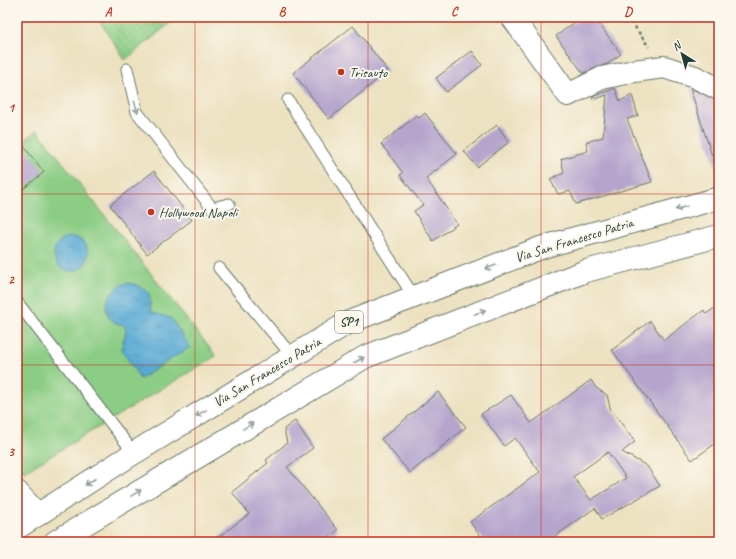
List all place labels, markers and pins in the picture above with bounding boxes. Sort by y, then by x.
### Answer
place label: Trisauto [349,64,388,81]
marker: Trisauto [336,67,346,77]
place label: Hollywood Napoli [159,204,239,221]
marker: Hollywood Napoli [146,207,156,217]

